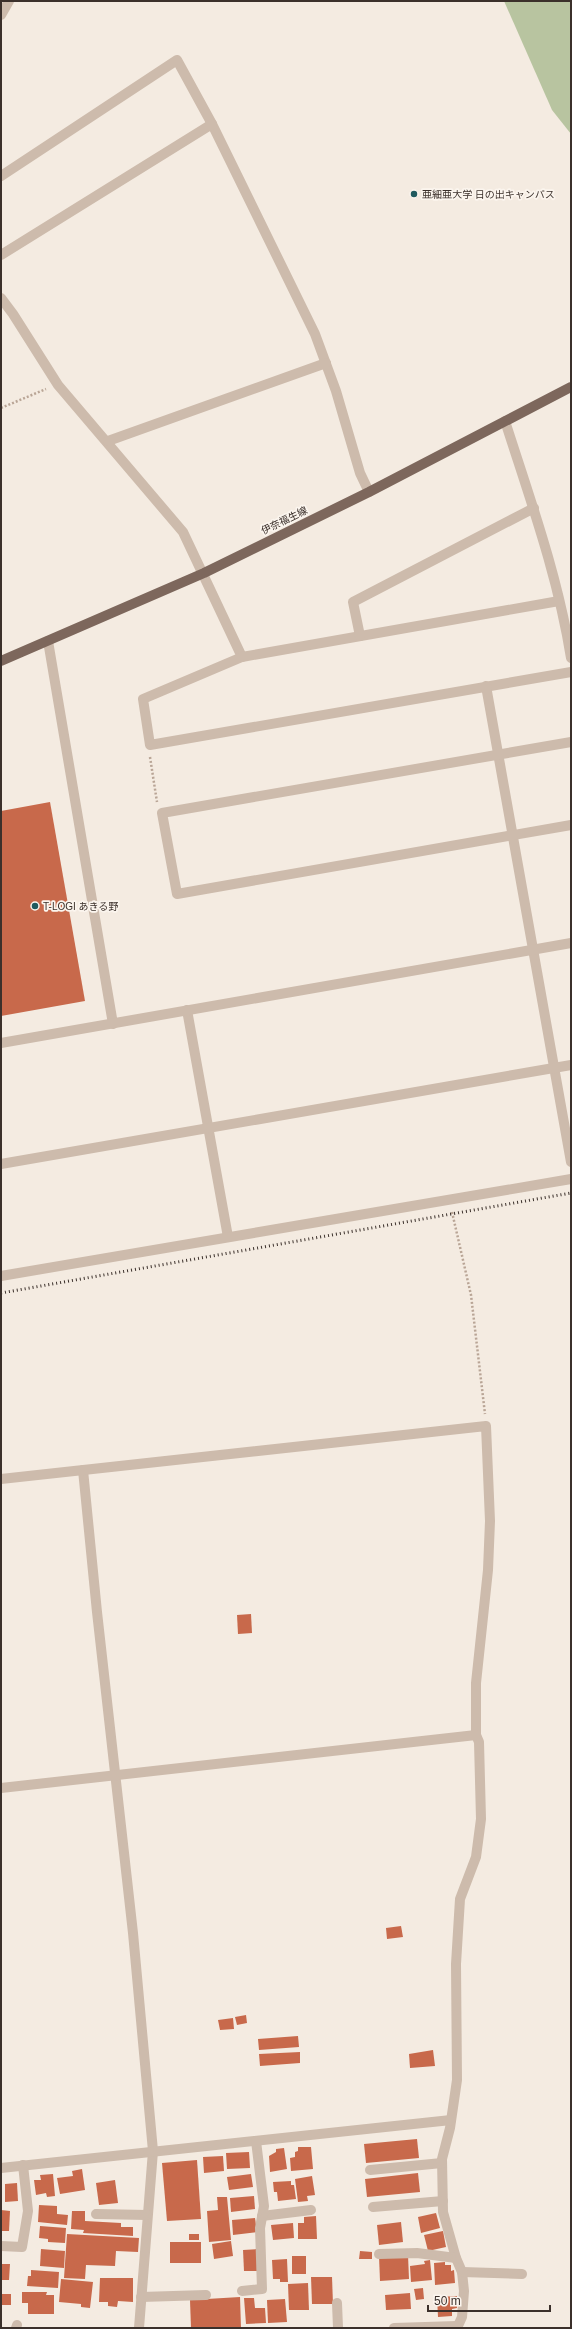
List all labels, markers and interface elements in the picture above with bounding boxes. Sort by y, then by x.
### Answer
marker: 亜細亜大学 日の出キャンパス [409,189,419,199]
place label: 亜細亜大学 日の出キャンパス [422,189,555,200]
street label: 伊奈福生線 [259,505,309,536]
marker: T-LOGI あきる野 [30,901,40,911]
place label: T-LOGI あきる野 [43,901,118,912]
scale bar [428,2287,550,2313]
text: 50 m [434,2294,461,2308]

